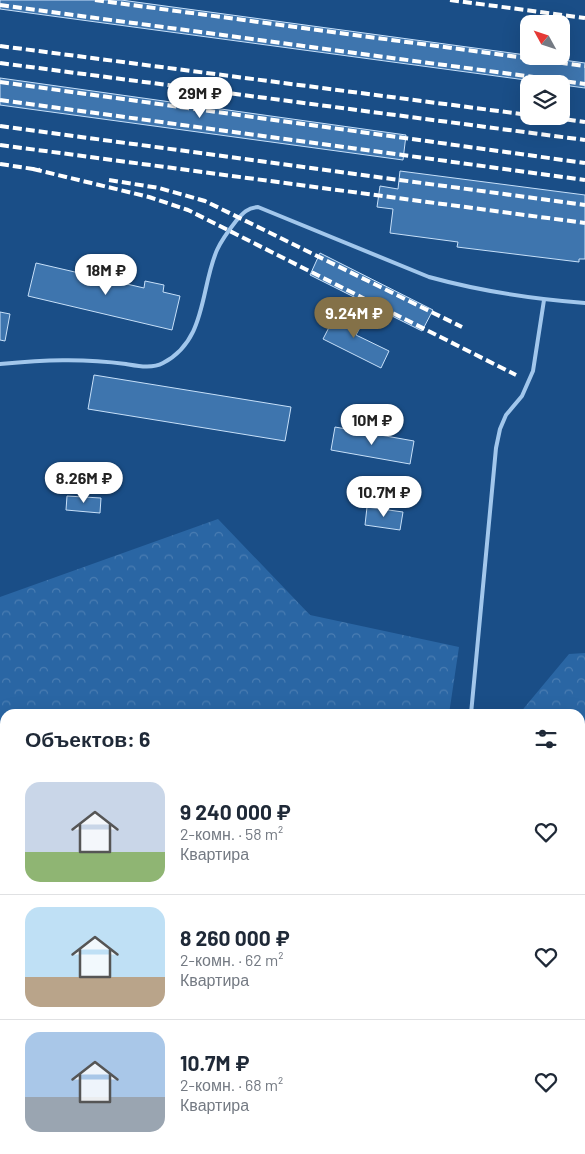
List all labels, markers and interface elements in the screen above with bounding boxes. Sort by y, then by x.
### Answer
north arrow [520,15,570,65]
map controls [520,15,570,125]
button: layers [520,75,570,125]
pin: 29M ₽ [165,76,235,119]
text: 29M ₽ [178,83,222,102]
pin: 18M ₽ [71,254,141,296]
text: 18M ₽ [86,260,126,279]
pin: 9.24M ₽ [308,296,400,339]
text: 9.24M ₽ [325,303,383,322]
pin: 10M ₽ [337,404,407,446]
text: 10M ₽ [352,410,392,429]
pin: 8.26M ₽ [38,462,130,504]
text: 8.26M ₽ [56,468,112,487]
pin: 10.7M ₽ [338,476,430,518]
text: 10.7M ₽ [358,482,410,501]
icon: filters [532,725,560,753]
text: Объектов: 6 [25,726,150,751]
text: 9 240 000 ₽ [180,799,291,824]
icon: home [65,802,125,862]
icon: heart [532,818,560,846]
text: 2-комн. · 58 m² [180,824,283,843]
text: Квартира [180,844,249,863]
text: 8 260 000 ₽ [180,925,290,950]
icon: home [65,927,125,987]
icon: heart [532,943,560,971]
text: 2-комн. · 62 m² [180,950,283,969]
text: Квартира [180,970,249,989]
text: 10.7M ₽ [180,1050,249,1075]
icon: home [65,1052,125,1112]
icon: heart [532,1068,560,1096]
text: 2-комн. · 68 m² [180,1075,283,1094]
text: Квартира [180,1095,249,1114]

